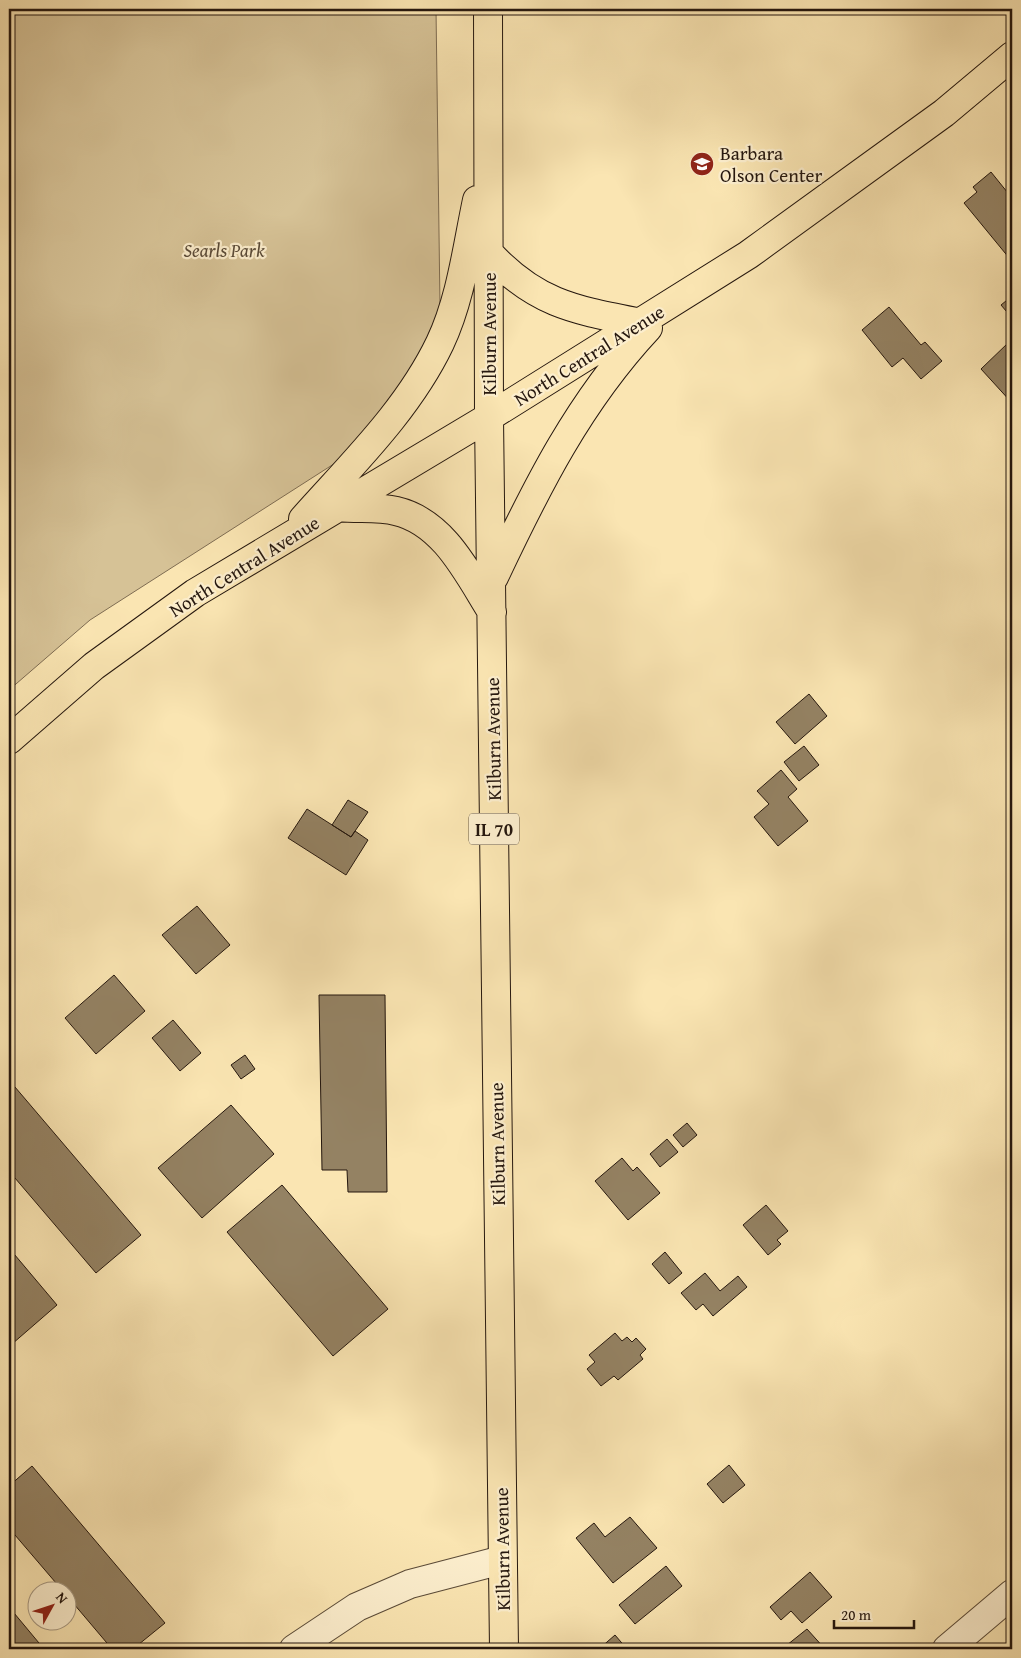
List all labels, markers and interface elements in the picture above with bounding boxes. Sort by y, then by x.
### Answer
place label: Barbara Olson Center [720,139,822,189]
school or university icon: Barbara Olson Center [689,151,715,177]
park label: Searls Park [183,236,265,264]
street label: Kilburn Avenue [475,272,503,396]
street label: North Central Avenue [508,297,670,413]
street label: North Central Avenue [163,508,325,624]
street label: Kilburn Avenue [478,677,508,801]
road number: IL 70 [469,814,519,844]
street label: Kilburn Avenue [482,1082,512,1206]
street label: Kilburn Avenue [487,1487,517,1611]
north arrow [28,1580,78,1630]
text: N [51,1588,73,1608]
scale bar [834,1598,914,1630]
text: 20 m [841,1604,872,1625]

